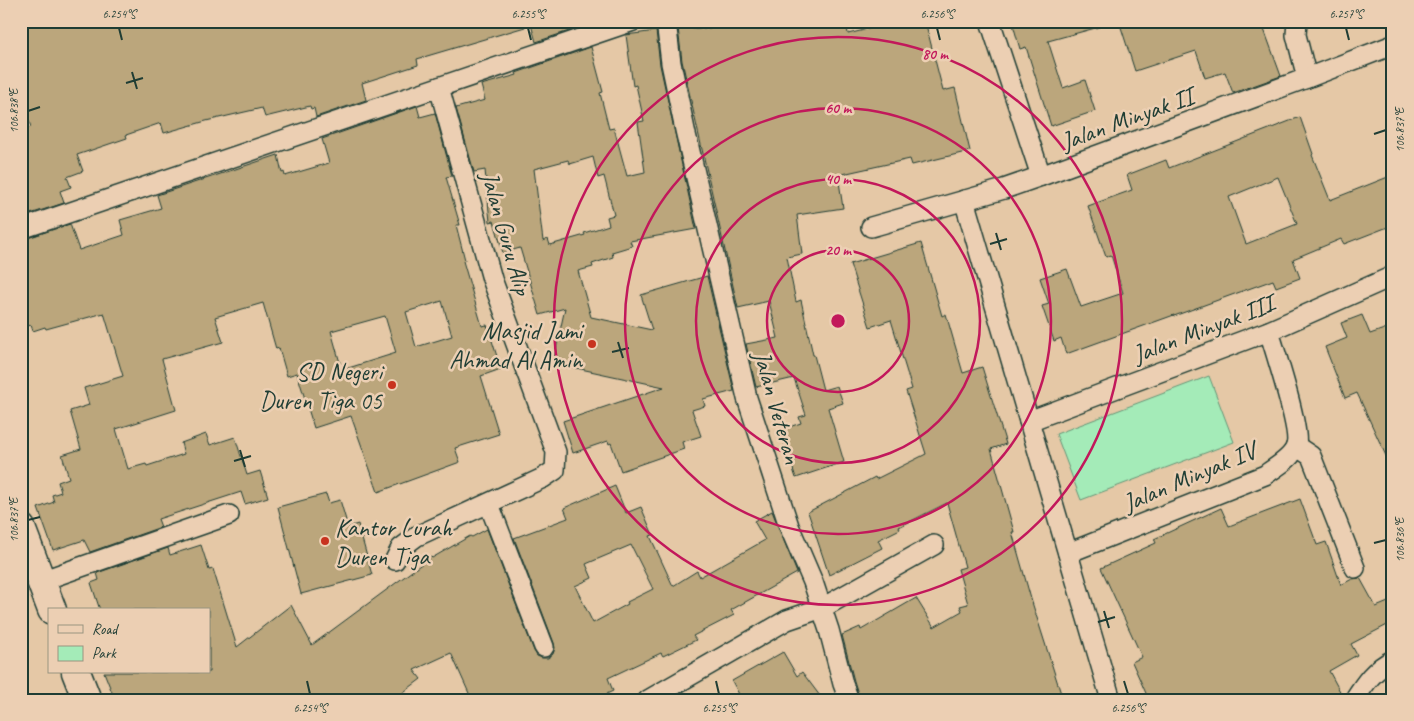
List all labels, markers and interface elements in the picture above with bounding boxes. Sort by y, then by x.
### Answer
text: 6.254°S [102,6,138,22]
text: 6.255°S [511,6,547,22]
text: 6.256°S [920,6,956,22]
text: 6.257°S [1329,6,1365,22]
text: 80 m [922,45,949,64]
street label: Jalan Minyak II [1056,78,1203,158]
text: 106.838°E [6,87,22,133]
text: 60 m [825,99,852,118]
text: 106.837°E [1392,106,1408,152]
street label: Jalan Guru Alip [473,167,539,300]
text: 40 m [825,170,852,189]
text: 20 m [825,241,852,260]
street label: Jalan Minyak III [1127,286,1283,371]
centre of rings [829,312,847,330]
place label: Masjid Jami Ahmad Al Amin [449,315,585,376]
marker: Masjid Jami Ahmad Al Amin [586,338,598,350]
street label: Jalan Veteran [745,346,809,468]
place label: SD Negeri Duren Tiga 05 [259,356,385,417]
marker: SD Negeri Duren Tiga 05 [386,379,398,391]
street label: Jalan Minyak IV [1117,433,1265,520]
text: 106.837°E [6,496,22,542]
place label: Kantor Lurah Duren Tiga [335,512,453,573]
text: 106.836°E [1392,516,1408,562]
marker: Kantor Lurah Duren Tiga [319,535,331,547]
legend [48,608,210,674]
text: Road [92,620,119,639]
text: Park [92,644,117,663]
text: 6.254°S [293,700,329,716]
text: 6.255°S [702,700,738,716]
text: 6.256°S [1111,700,1147,716]

